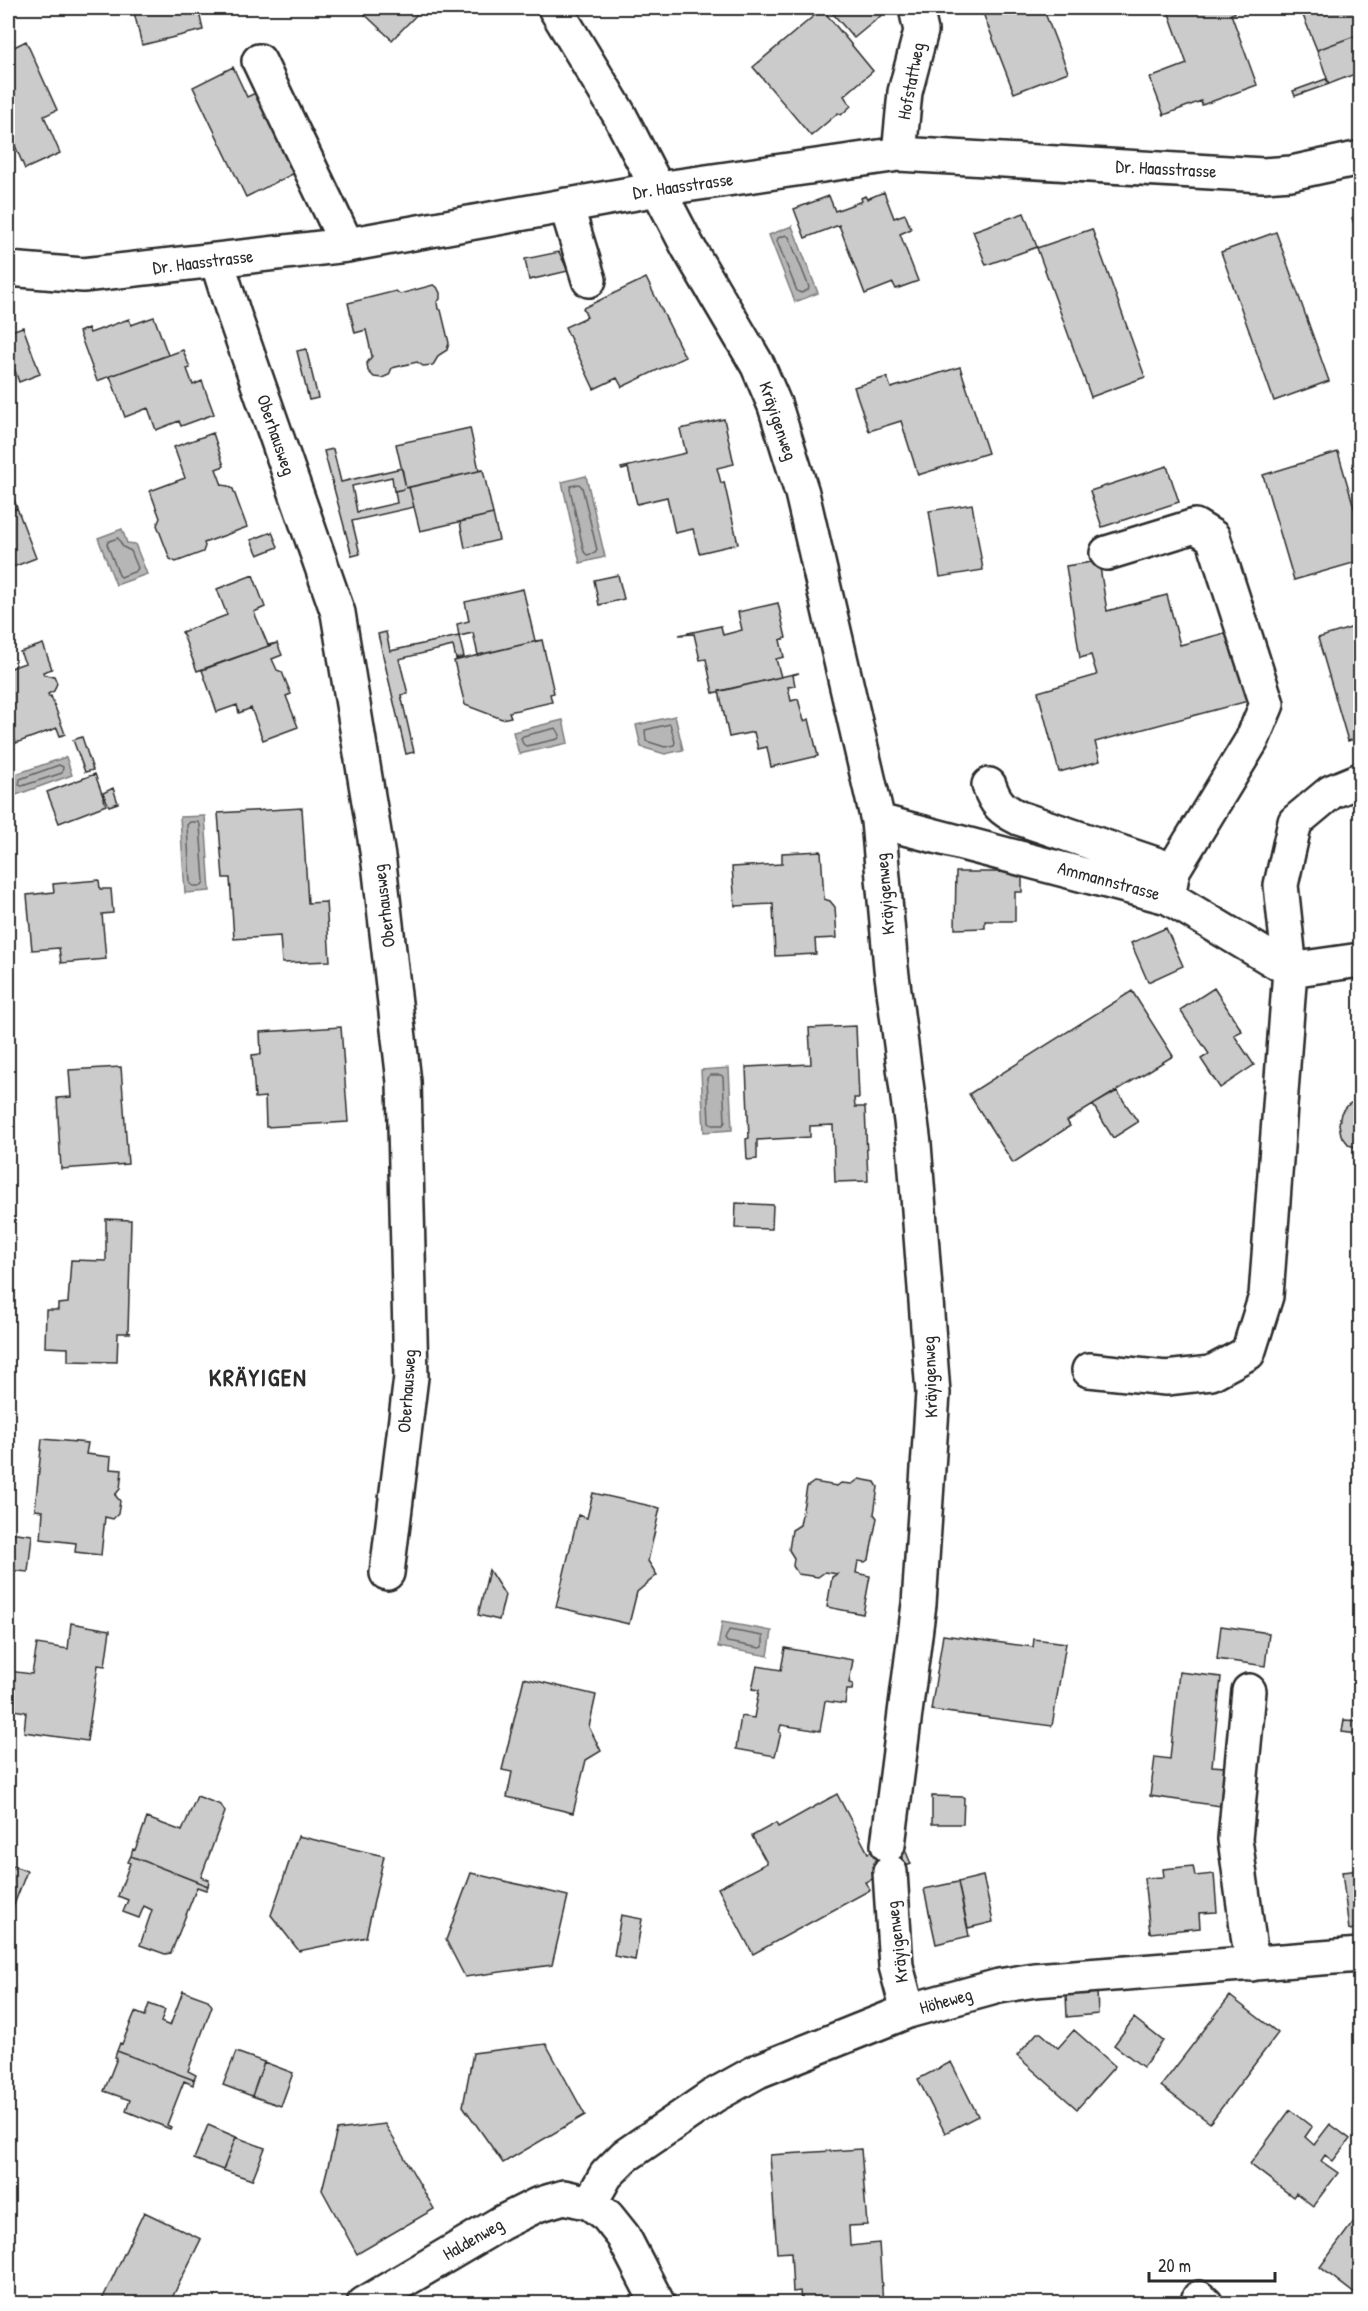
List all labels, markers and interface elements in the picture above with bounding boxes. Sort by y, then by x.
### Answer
street label: Hofstattweg [891,40,930,122]
street label: Dr. Haasstrasse [1115,153,1217,184]
street label: Dr. Haasstrasse [631,166,735,205]
street label: Dr. Haasstrasse [151,243,255,280]
street label: Kräyigenweg [753,378,804,464]
street label: Oberhausweg [251,391,302,479]
street label: Kräyigenweg [868,852,901,936]
street label: Ammannstrasse [1055,855,1163,906]
street label: Oberhausweg [366,863,401,949]
street label: Kräyigenweg [916,1336,943,1418]
street label: Oberhausweg [391,1348,422,1434]
district label: KRÄYIGEN [209,1361,307,1393]
street label: Kräyigenweg [879,1900,914,1984]
street label: Höheweg [917,1981,975,2020]
street label: Haldenweg [438,2211,508,2266]
scale bar [1149,2245,1275,2283]
text: 20 m [1158,2253,1191,2278]

